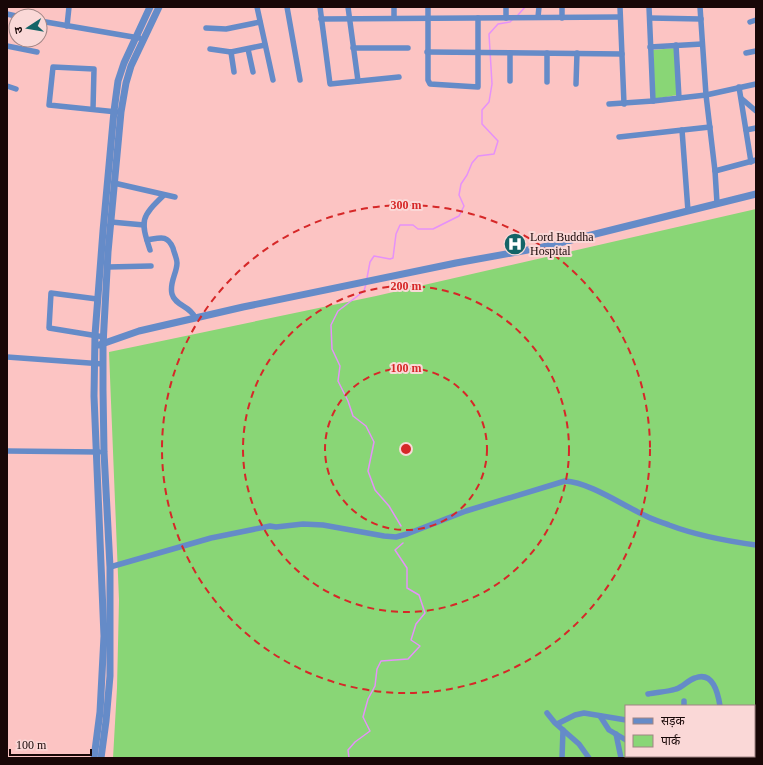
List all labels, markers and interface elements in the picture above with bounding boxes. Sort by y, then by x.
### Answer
north arrow [8,8,48,48]
text: उ [12,25,25,34]
text: 300 m [391,198,422,212]
place label: Lord Buddha Hospital [530,230,594,258]
hospital icon: Lord Buddha Hospital [502,231,528,257]
text: 200 m [391,279,422,293]
text: 100 m [391,361,422,375]
centre of rings [399,442,413,456]
legend [625,705,755,757]
text: सड़क [661,714,686,728]
scale bar [10,731,91,757]
text: पार्क [661,734,681,748]
text: 100 m [16,738,47,752]

